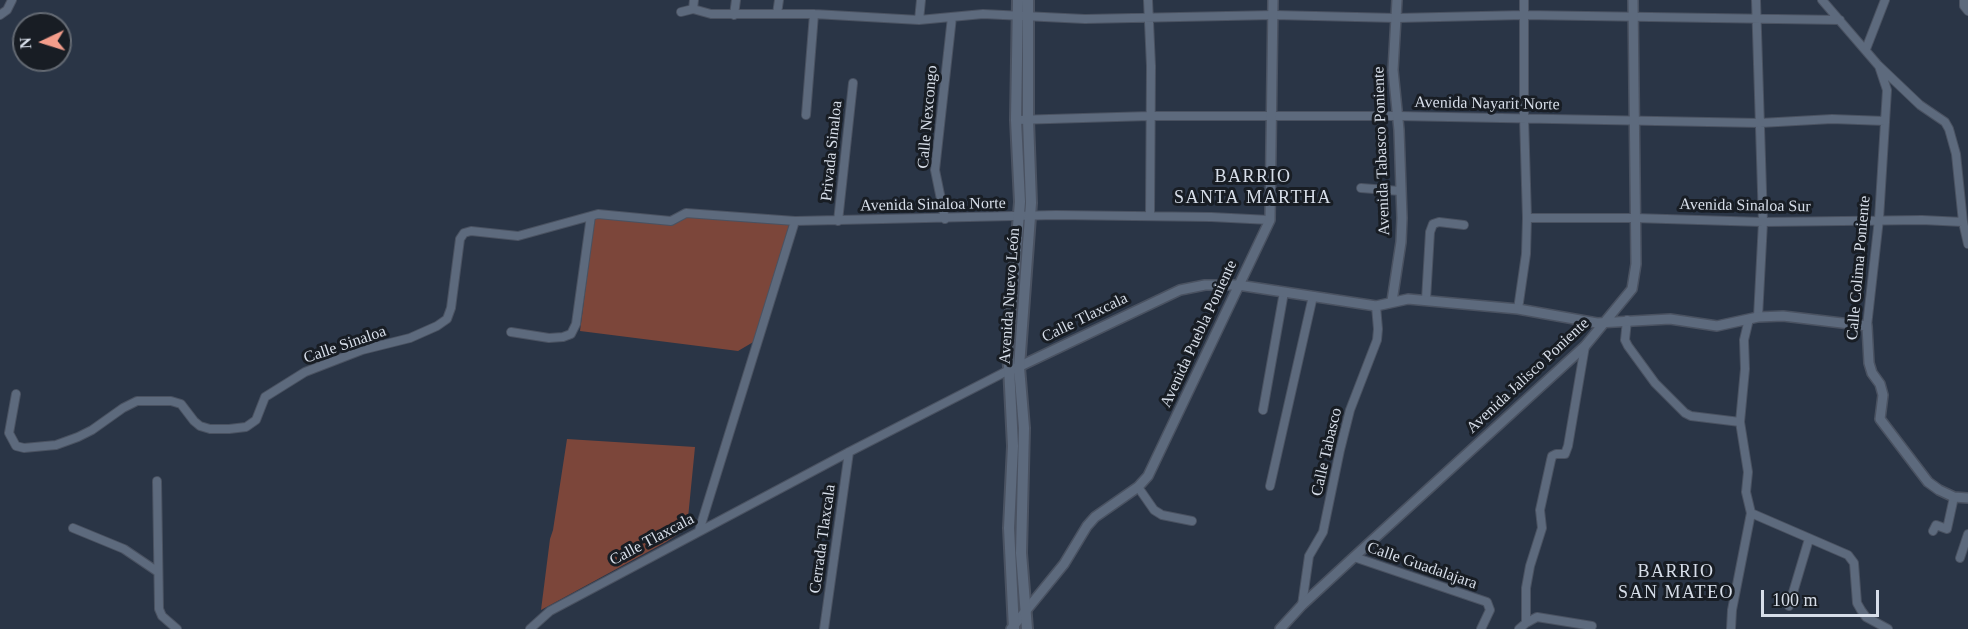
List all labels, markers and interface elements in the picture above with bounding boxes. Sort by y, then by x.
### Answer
north arrow [12,12,72,72]
text: N [17,37,34,50]
street label: Calle Nexcongo [914,65,942,169]
street label: Avenida Tabasco Poniente [1369,66,1395,236]
street label: Avenida Nayarit Norte [1414,93,1560,115]
street label: Privada Sinaloa [817,100,847,202]
district label: BARRIO SANTA MARTHA [1174,166,1332,208]
street label: Avenida Sinaloa Norte [860,194,1006,216]
street label: Avenida Sinaloa Sur [1679,195,1811,217]
street label: Calle Colima Poniente [1843,195,1875,341]
street label: Avenida Nuevo León [996,227,1024,365]
street label: Avenida Puebla Poniente [1156,257,1242,411]
street label: Calle Tlaxcala [1039,289,1131,347]
street label: Avenida Jalisco Poniente [1463,314,1593,438]
street label: Calle Sinaloa [301,322,389,368]
street label: Calle Tabasco [1308,406,1346,498]
street label: Cerrada Tlaxcala [806,483,840,595]
street label: Calle Tlaxcala [607,510,697,570]
street label: Calle Guadalajara [1364,538,1480,594]
district label: BARRIO SAN MATEO [1618,561,1734,604]
scale bar [1764,578,1882,616]
text: 100 m [1772,590,1818,610]

